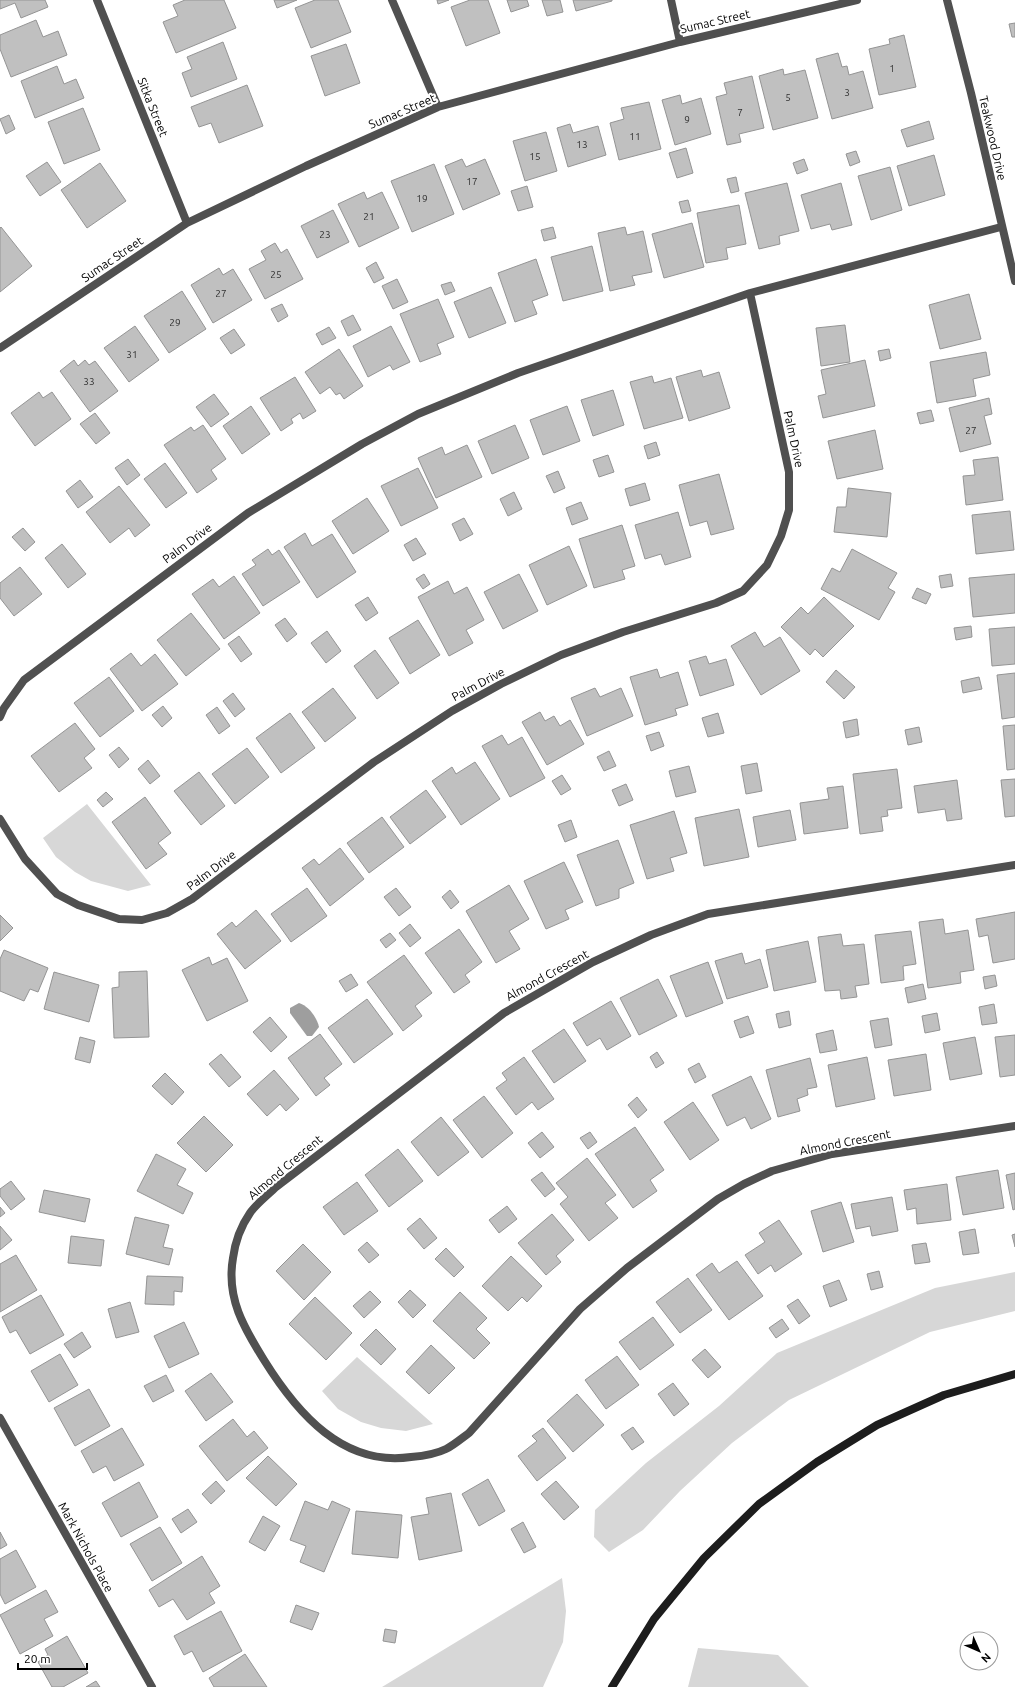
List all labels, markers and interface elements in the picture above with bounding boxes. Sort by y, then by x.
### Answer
street label: Sumac Street [679,7,752,35]
house number: 1 [889,63,895,74]
street label: Sitka Street [135,76,171,139]
house number: 3 [844,87,850,98]
street label: Sumac Street [367,91,438,131]
house number: 5 [785,92,791,103]
street label: Teakwood Drive [977,94,1009,182]
house number: 7 [737,107,743,118]
house number: 9 [684,114,690,125]
house number: 11 [629,131,641,142]
house number: 13 [576,139,588,150]
house number: 15 [529,151,541,162]
house number: 17 [466,176,478,187]
house number: 19 [416,193,428,204]
house number: 21 [363,211,375,222]
house number: 23 [319,229,331,240]
street label: Sumac Street [79,233,146,284]
house number: 25 [270,269,282,280]
house number: 27 [215,288,227,299]
house number: 29 [169,317,181,328]
house number: 31 [126,349,138,360]
house number: 33 [83,376,95,387]
street label: Palm Drive [782,409,806,469]
house number: 27 [965,425,977,436]
street label: Palm Drive [160,520,214,566]
street label: Palm Drive [449,665,507,703]
street label: Palm Drive [184,847,238,893]
street label: Almond Crescent [503,947,591,1003]
street label: Almond Crescent [798,1127,892,1157]
street label: Almond Crescent [245,1132,325,1202]
street label: Mark Nichols Place [56,1500,116,1594]
north arrow [959,1631,999,1671]
scale bar [18,1645,87,1671]
text: N [979,1651,993,1665]
text: 20 m [24,1652,51,1665]

